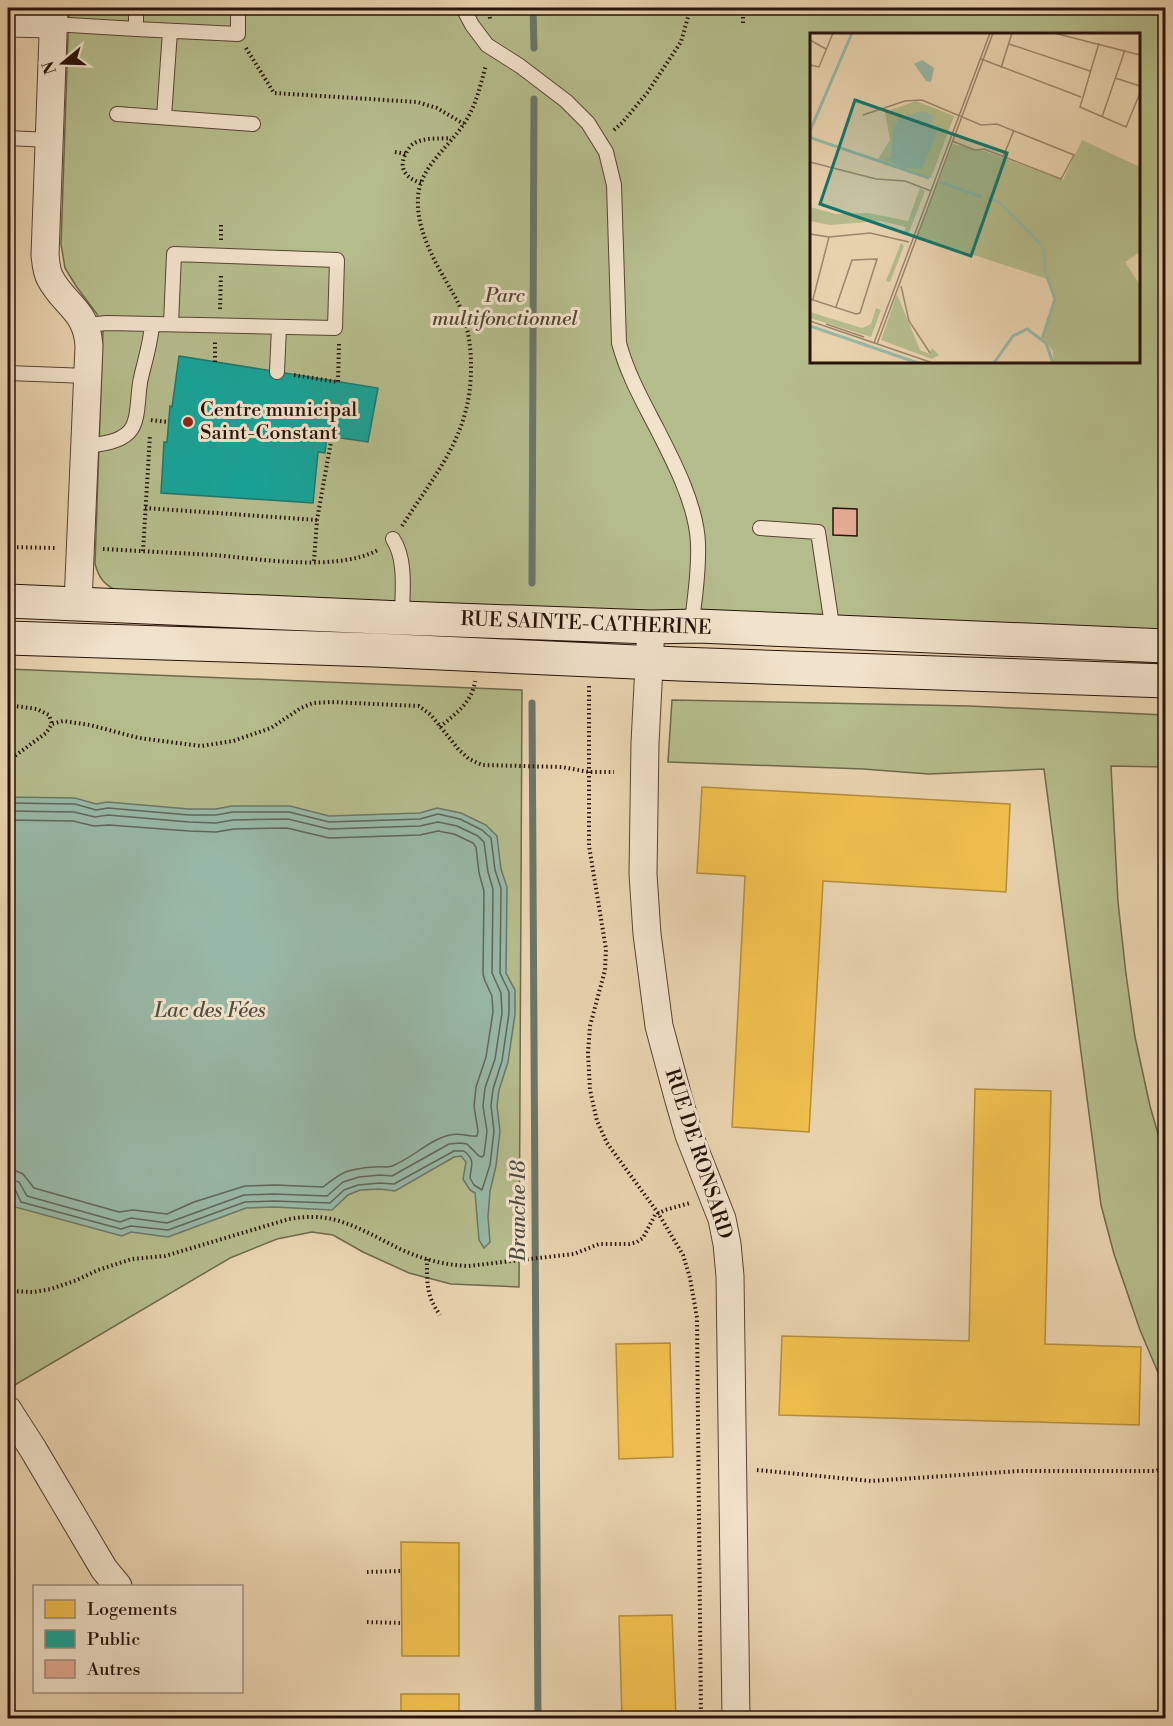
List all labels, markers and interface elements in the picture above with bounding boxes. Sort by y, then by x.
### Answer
north arrow [33,33,93,93]
inset map [810,33,1140,363]
text: N [38,58,61,77]
park label: Parc multifonctionnel [432,284,578,332]
place label: Centre municipal Saint-Constant [200,398,357,446]
marker: Centre municipal Saint-Constant [181,415,195,429]
street label: RUE SAINTE-CATHERINE [460,607,712,641]
water label: Lac des Fées [153,998,266,1024]
street label: RUE DE RONSARD [659,1066,737,1242]
water label: Branche 18 [506,1160,532,1263]
legend [33,1585,243,1693]
text: Logements [87,1598,177,1621]
text: Public [87,1628,140,1651]
text: Autres [86,1658,141,1681]

